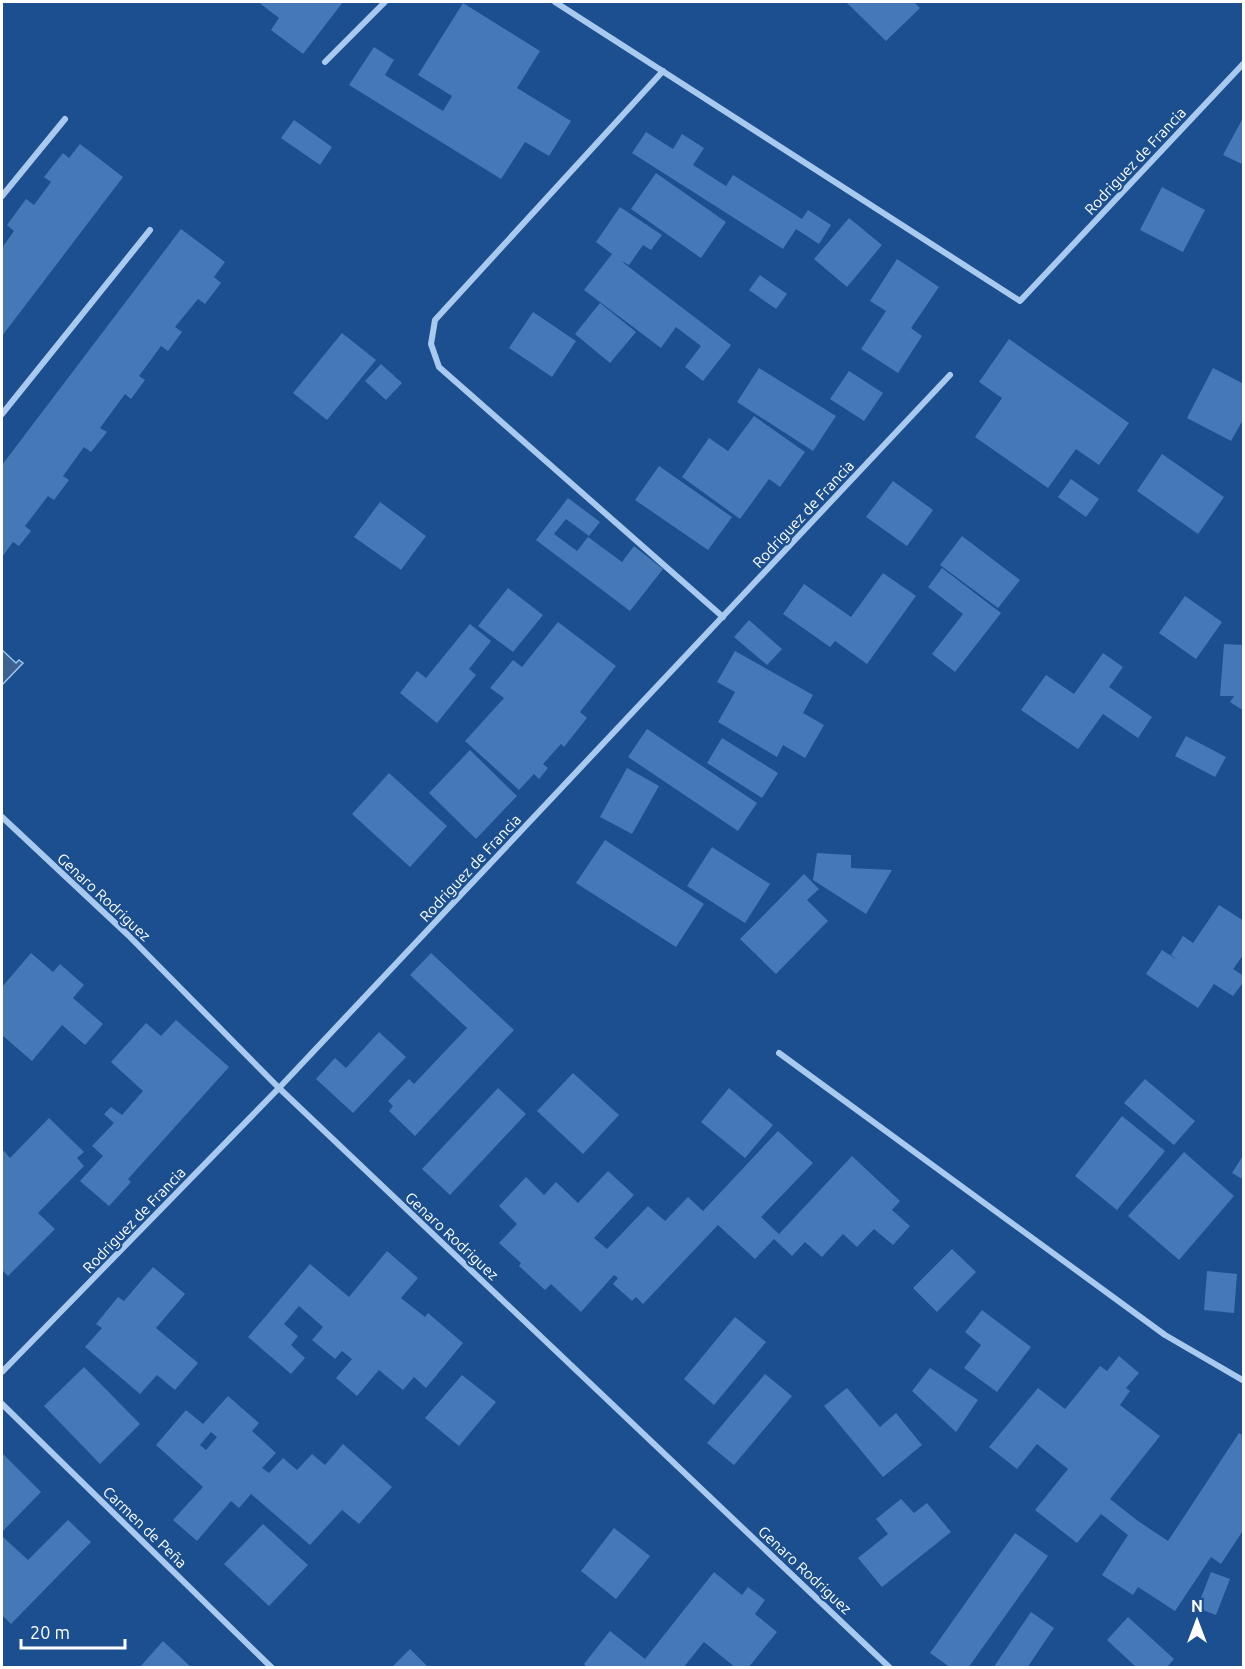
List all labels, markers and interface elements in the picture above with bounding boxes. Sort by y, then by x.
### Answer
street label: Rodriguez de Francia [1081,104,1189,218]
street label: Rodriguez de Francia [749,457,857,571]
street label: Rodriguez de Francia [416,811,524,925]
street label: Genaro Rodriguez [54,850,154,945]
street label: Rodriguez de Francia [79,1164,189,1276]
street label: Genaro Rodriguez [402,1189,502,1284]
street label: Carmen de Peña [100,1483,190,1571]
street label: Genaro Rodriguez [755,1523,855,1618]
north arrow [1167,1591,1227,1651]
text: N [1191,1597,1203,1615]
scale bar [21,1612,124,1650]
text: 20 m [30,1622,70,1642]

